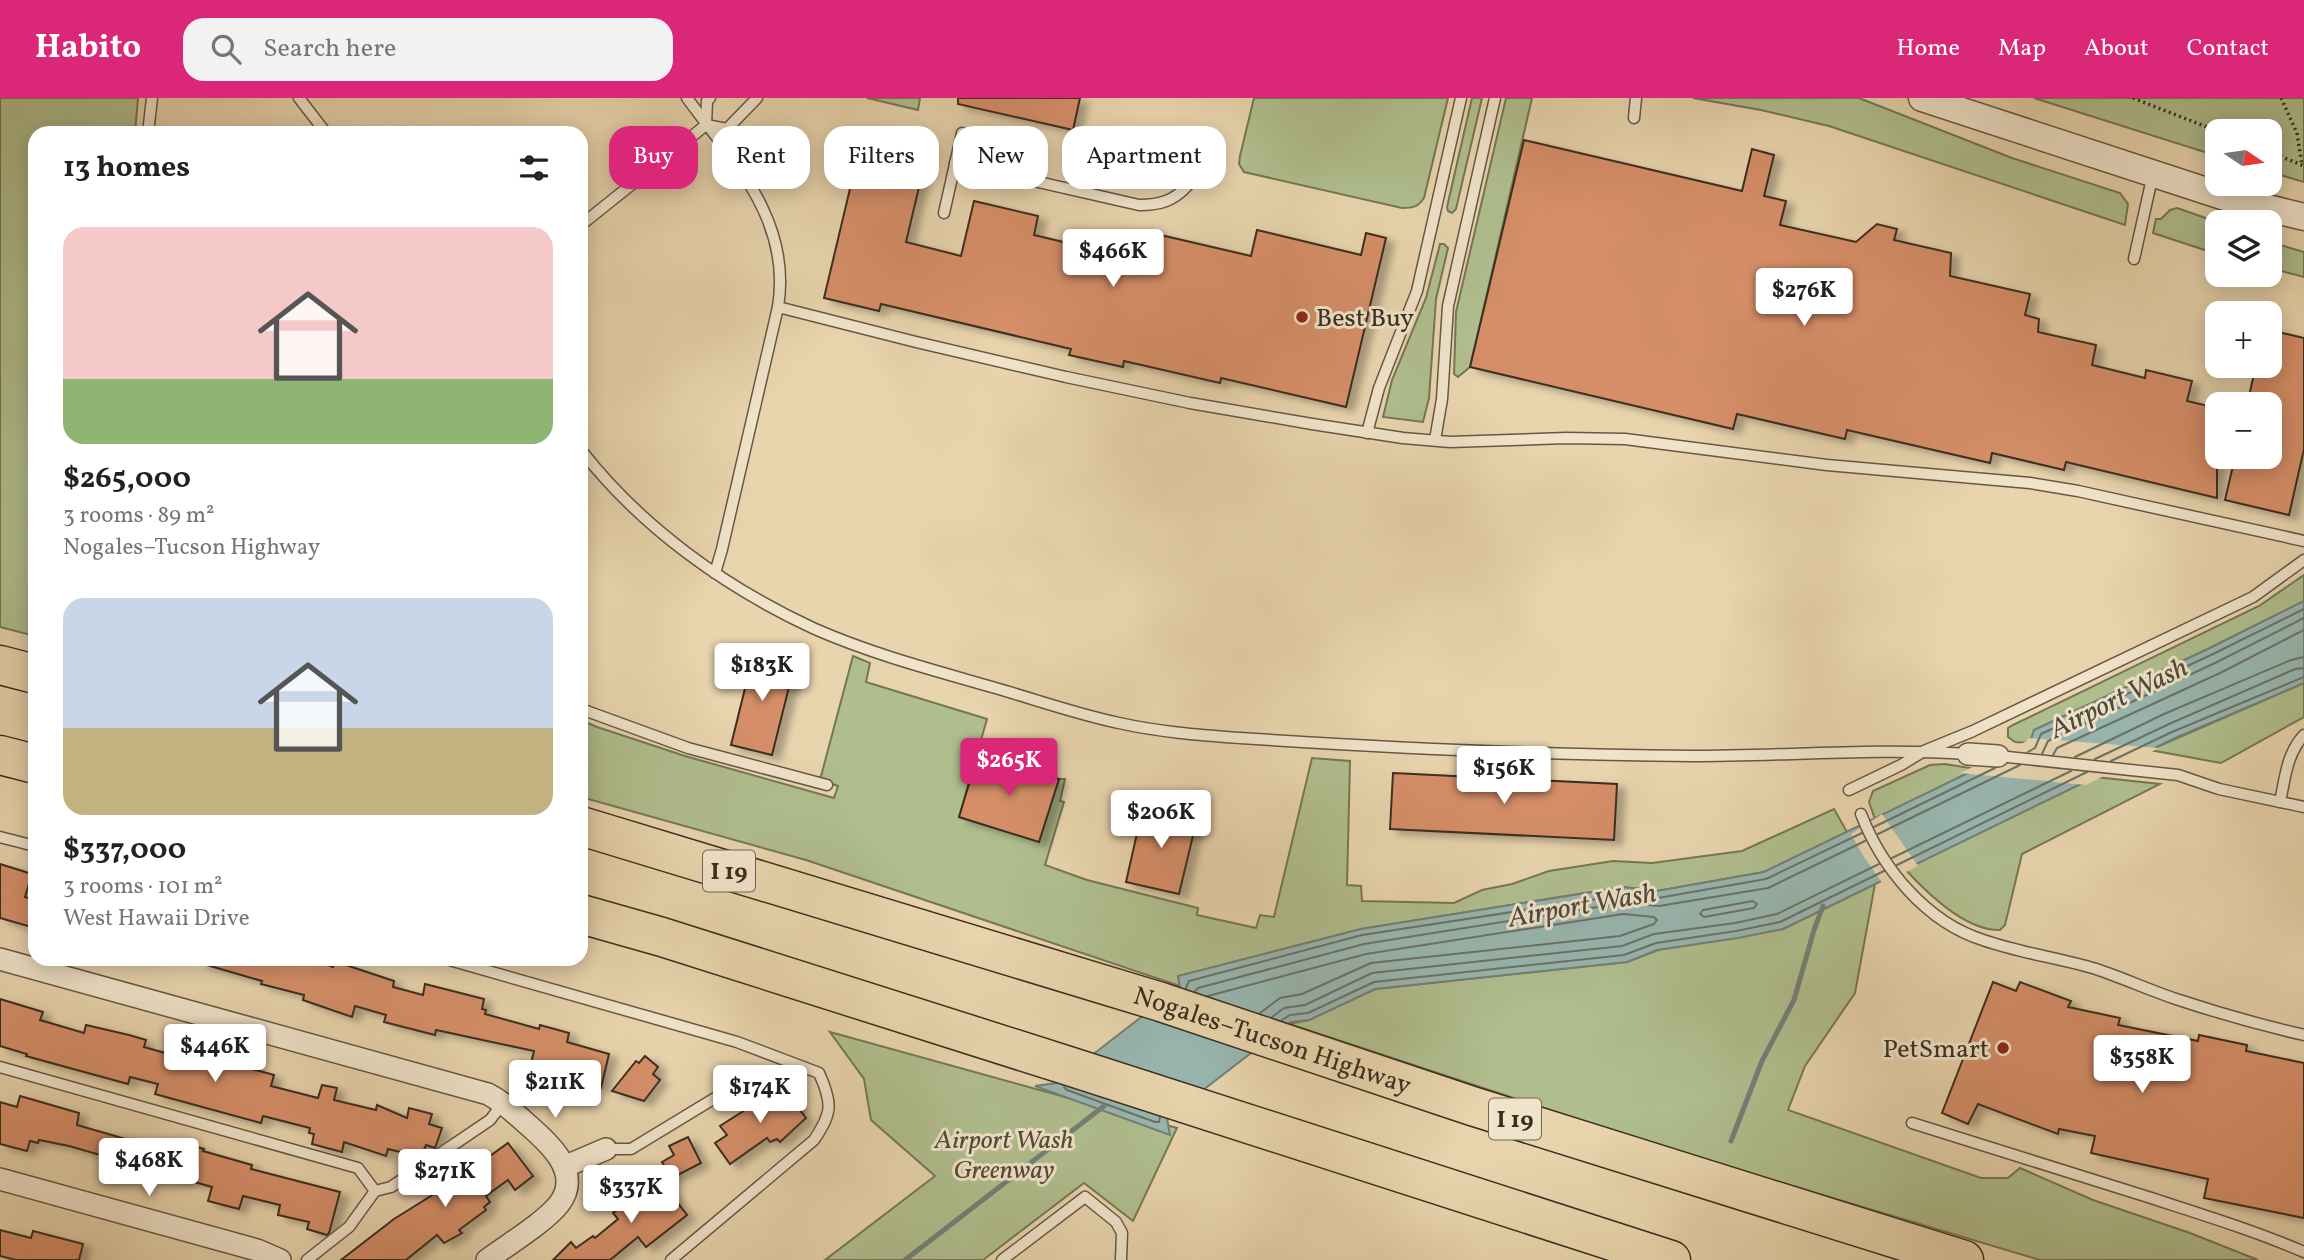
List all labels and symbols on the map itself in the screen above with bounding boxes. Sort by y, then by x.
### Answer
north arrow [2205,119,2282,196]
pin: $466K [1064,230,1162,289]
pin: $276K [1755,268,1853,328]
place label: Best Buy [1316,301,1414,337]
marker: Best Buy [1294,309,1310,325]
pin: $183K [713,644,811,703]
water label: Airport Wash [2042,649,2195,750]
pin: $265K [960,738,1058,798]
pin: $156K [1455,746,1553,806]
pin: $206K [1112,790,1210,850]
road number: I 19 [703,850,755,892]
water label: Airport Wash [1504,874,1659,939]
street label: Nogales–Tucson Highway [1129,979,1416,1104]
pin: $446K [166,1024,264,1084]
place label: PetSmart [1883,1032,1989,1068]
pin: $358K [2093,1035,2191,1095]
marker: PetSmart [1995,1040,2011,1056]
pin: $211K [506,1060,604,1120]
pin: $174K [711,1066,809,1125]
road number: I 19 [1489,1099,1541,1140]
park label: Airport Wash Greenway [934,1123,1074,1189]
pin: $468K [100,1138,198,1198]
pin: $271K [396,1150,494,1209]
pin: $337K [582,1166,680,1225]

